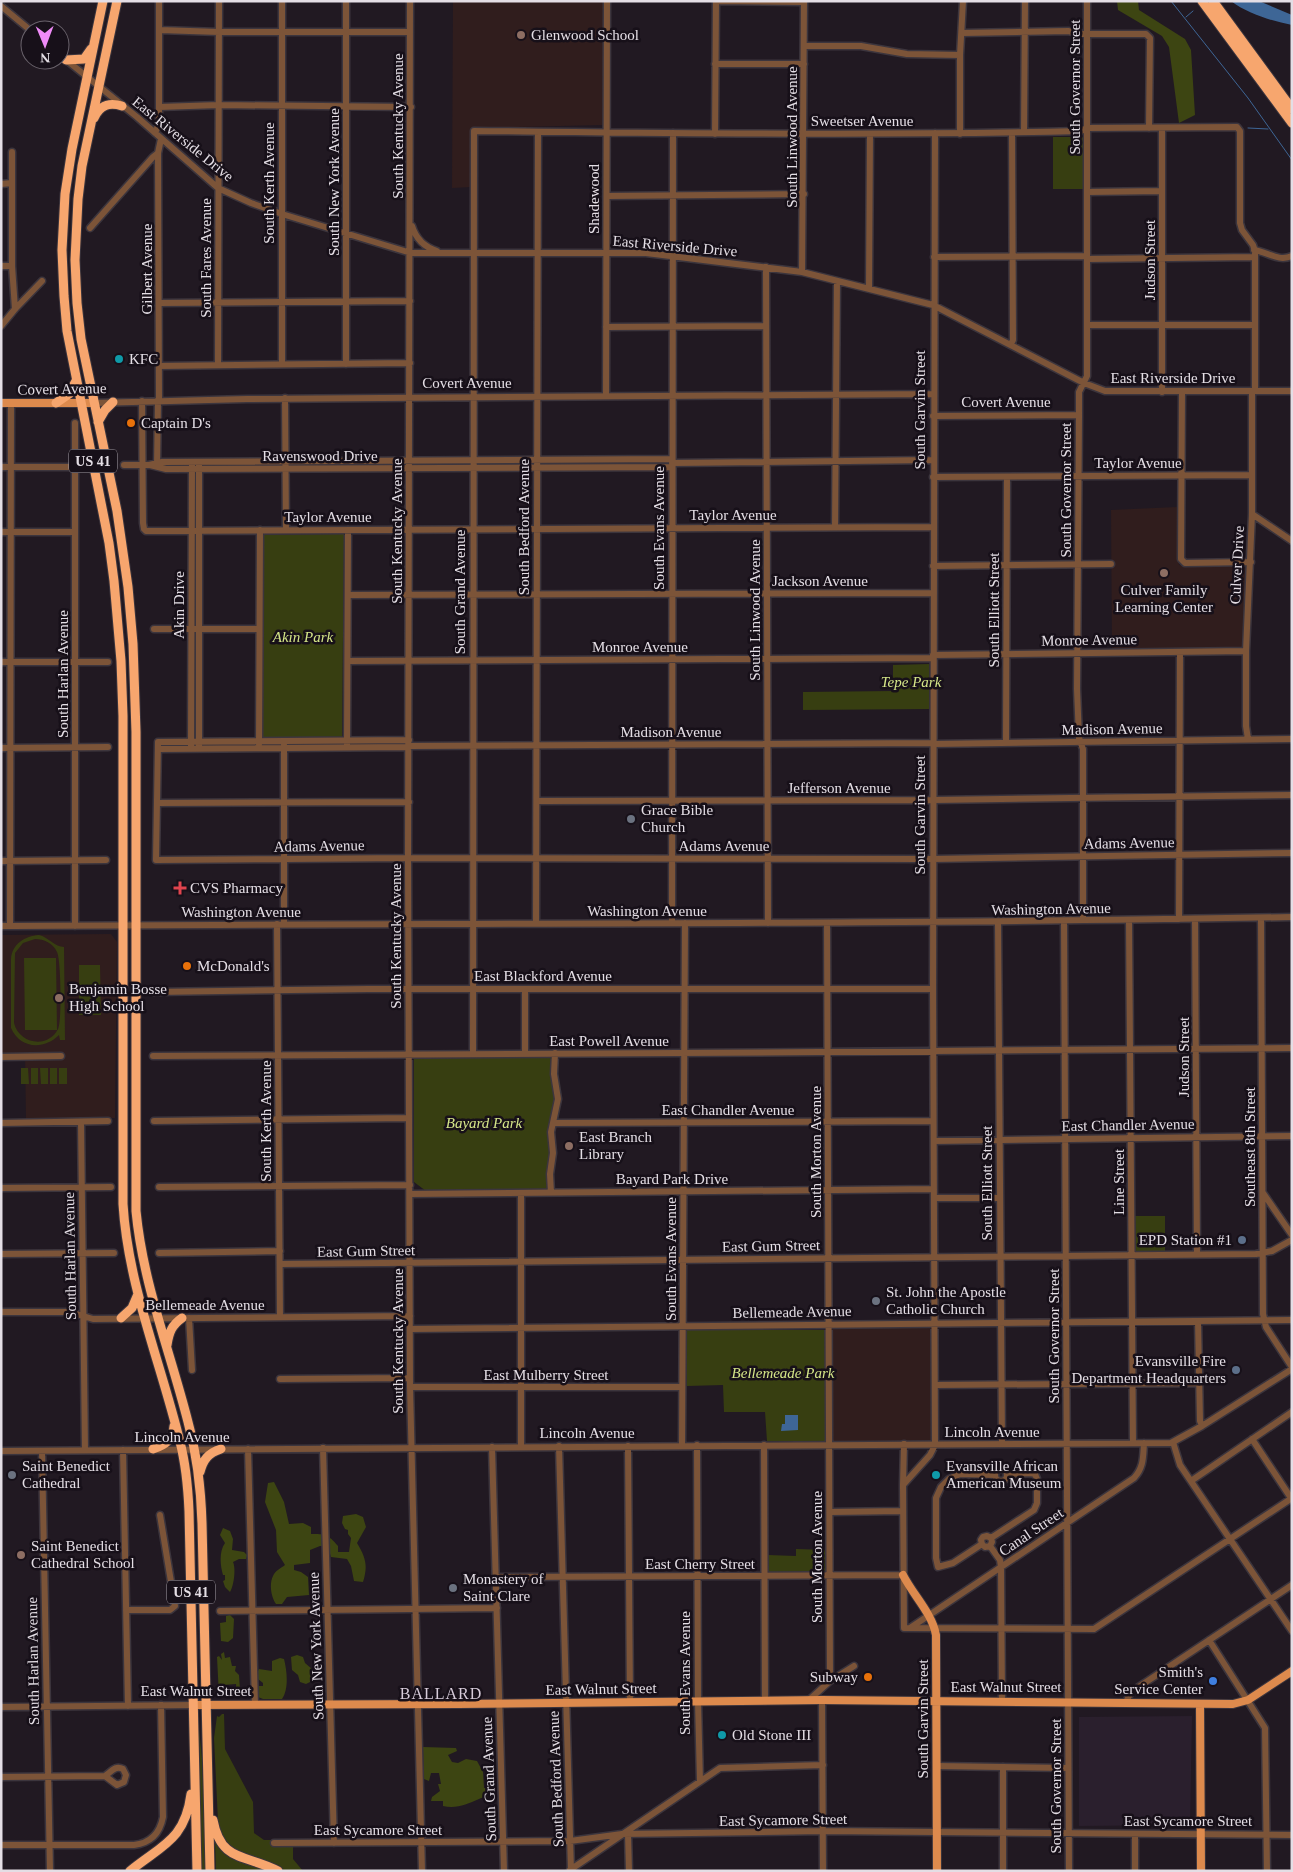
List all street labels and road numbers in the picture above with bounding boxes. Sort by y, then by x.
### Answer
street label: South Governor Street [1067,19,1083,154]
street label: South Kentucky Avenue [390,53,406,199]
street label: South Linwood Avenue [784,66,800,208]
street label: East Riverside Drive [129,93,237,185]
street label: South New York Avenue [326,108,342,256]
street label: Sweetser Avenue [811,113,914,129]
street label: South Kerth Avenue [261,122,277,244]
street label: Shadewood [586,164,602,234]
street label: South Fares Avenue [198,198,214,318]
street label: Judson Street [1142,219,1158,300]
street label: Gilbert Avenue [139,223,155,314]
street label: East Riverside Drive [612,233,738,259]
street label: South Garvin Street [912,350,928,470]
street label: East Riverside Drive [1111,370,1236,386]
street label: Covert Avenue [422,375,512,391]
street label: Covert Avenue [17,380,107,398]
street label: Covert Avenue [961,394,1051,410]
street label: South Governor Street [1058,422,1074,557]
street label: Ravenswood Drive [262,448,378,464]
road number: US 41 [69,450,117,472]
street label: Taylor Avenue [1094,455,1182,471]
street label: South Kentucky Avenue [389,458,405,604]
street label: South Bedford Avenue [516,458,532,595]
street label: South Evans Avenue [651,466,667,590]
street label: Taylor Avenue [689,507,777,523]
street label: Taylor Avenue [284,509,372,525]
street label: Culver Drive [1227,525,1247,605]
street label: South Grand Avenue [452,529,468,654]
street label: South Linwood Avenue [747,539,763,681]
street label: South Elliott Street [986,552,1002,668]
street label: Akin Drive [171,571,187,639]
street label: Jackson Avenue [772,573,868,589]
street label: South Harlan Avenue [55,610,71,738]
street label: Monroe Avenue [1041,631,1137,649]
street label: Monroe Avenue [592,639,688,655]
street label: Madison Avenue [1061,720,1163,738]
street label: Madison Avenue [621,724,722,740]
street label: South Garvin Street [912,755,928,875]
street label: Jefferson Avenue [787,780,891,796]
street label: Adams Avenue [1083,834,1175,852]
street label: Adams Avenue [273,837,365,855]
street label: Adams Avenue [679,838,770,854]
street label: South Kentucky Avenue [388,863,404,1009]
street label: Washington Avenue [991,900,1111,918]
street label: Washington Avenue [587,903,707,919]
street label: Washington Avenue [181,904,301,920]
street label: East Blackford Avenue [474,968,612,984]
street label: Judson Street [1176,1016,1192,1097]
street label: East Powell Avenue [549,1033,669,1049]
street label: South Kerth Avenue [258,1060,274,1182]
street label: South Morton Avenue [808,1086,824,1218]
street label: Southeast 8th Street [1242,1086,1258,1207]
street label: East Chandler Avenue [661,1102,795,1118]
street label: East Chandler Avenue [1061,1116,1195,1134]
street label: South Elliott Street [979,1125,995,1241]
street label: Line Street [1111,1148,1127,1215]
street label: Bayard Park Drive [616,1171,729,1187]
street label: South Harlan Avenue [61,1192,79,1320]
street label: South Evans Avenue [663,1197,679,1321]
street label: East Gum Street [722,1237,821,1255]
street label: East Gum Street [317,1242,416,1260]
street label: South Kentucky Avenue [390,1268,406,1414]
street label: South Governor Street [1046,1268,1062,1403]
street label: Bellemeade Avenue [145,1297,265,1313]
street label: Bellemeade Avenue [732,1303,852,1321]
street label: East Mulberry Street [484,1367,609,1383]
street label: Lincoln Avenue [944,1424,1040,1440]
street label: Lincoln Avenue [539,1425,635,1441]
street label: Lincoln Avenue [134,1429,230,1445]
street label: South Morton Avenue [809,1491,825,1623]
street label: Canal Street [996,1504,1067,1559]
street label: East Cherry Street [645,1556,756,1572]
street label: South New York Avenue [305,1571,327,1720]
road number: US 41 [167,1580,215,1604]
street label: South Harlan Avenue [24,1597,42,1725]
street label: South Evans Avenue [677,1611,693,1735]
street label: South Garvin Street [915,1659,931,1779]
street label: East Walnut Street [951,1679,1062,1695]
street label: East Walnut Street [545,1680,657,1698]
street label: East Walnut Street [141,1683,252,1699]
street label: South Bedford Avenue [546,1710,566,1847]
street label: South Grand Avenue [479,1716,499,1842]
street label: South Governor Street [1048,1718,1064,1853]
street label: East Sycamore Street [719,1811,848,1829]
street label: East Sycamore Street [1124,1813,1253,1829]
street label: East Sycamore Street [314,1822,443,1838]

